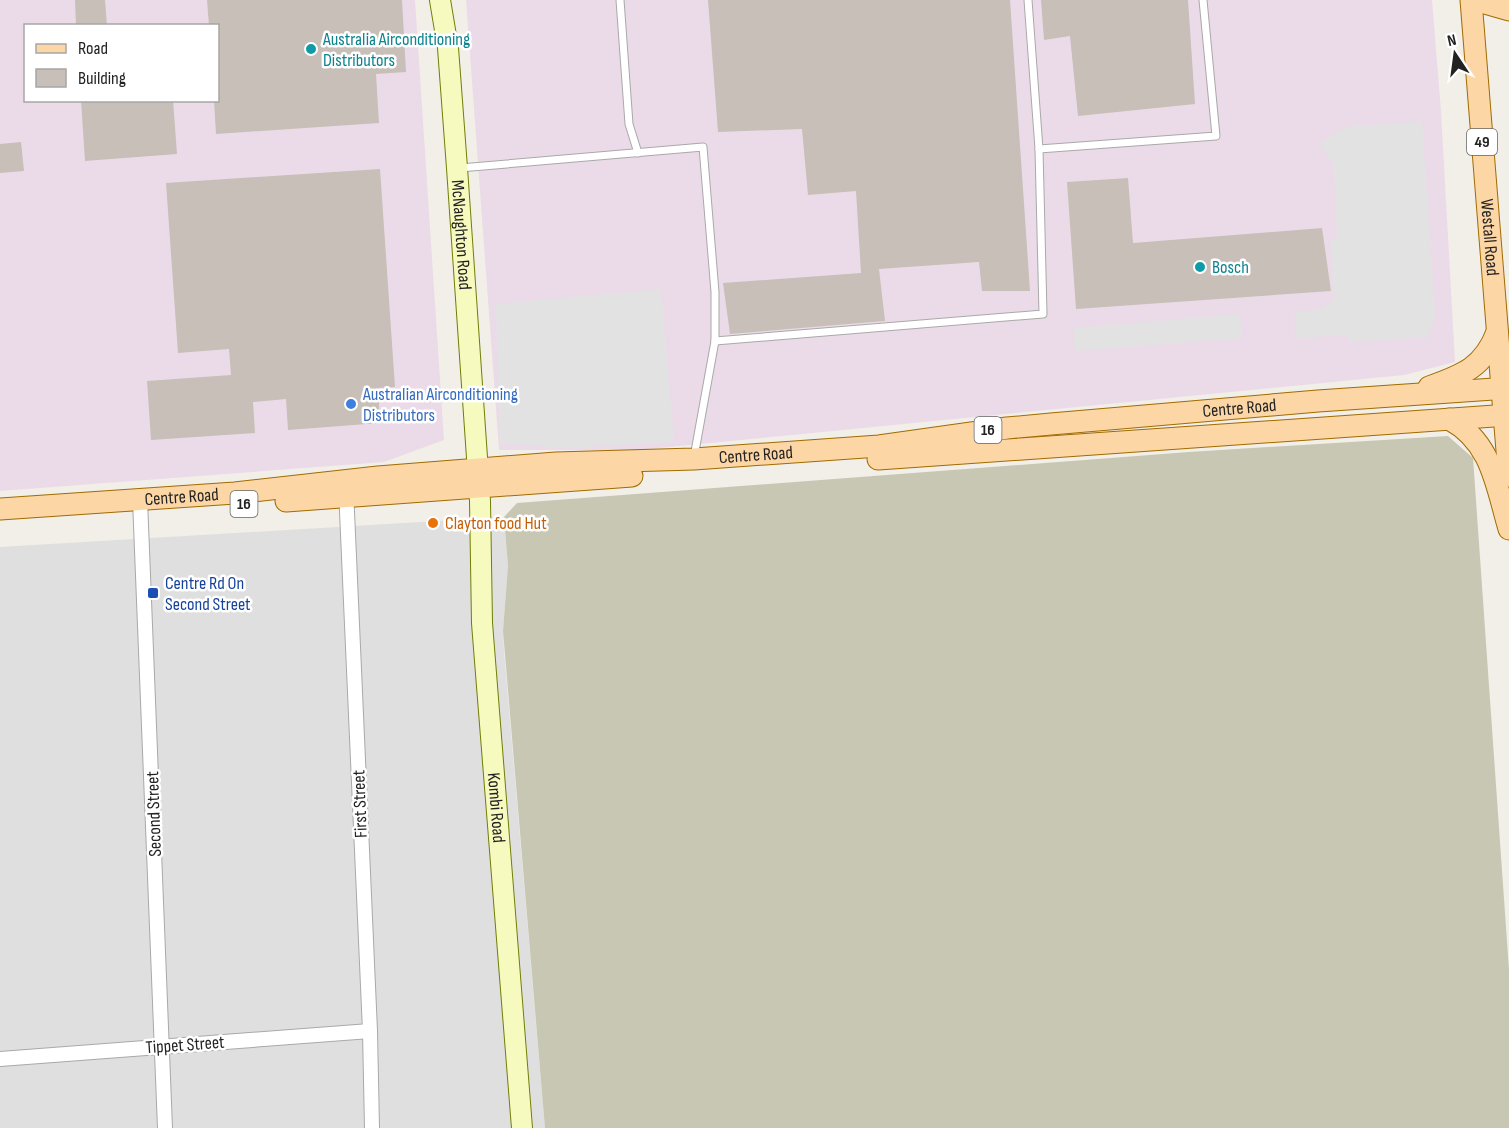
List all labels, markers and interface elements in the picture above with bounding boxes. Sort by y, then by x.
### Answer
legend [24,24,219,102]
north arrow [1425,24,1485,84]
place label: Australia Airconditioning Distributors [322,29,470,71]
text: N [1446,31,1458,51]
text: Road [78,38,108,59]
marker: Australia Airconditioning Distributors [304,42,318,56]
text: Building [78,68,126,89]
road number: 49 [1467,129,1497,155]
street label: McNaughton Road [447,179,476,290]
street label: Westall Road [1476,198,1503,277]
place label: Bosch [1212,257,1249,278]
marker: Bosch [1193,260,1207,274]
place label: Australian Airconditioning Distributors [362,384,518,426]
street label: Centre Road [1201,394,1277,421]
marker: Australian Airconditioning Distributors [344,397,358,411]
road number: 16 [974,417,1002,443]
street label: Centre Road [718,442,794,468]
street label: Centre Road [144,484,219,510]
road number: 16 [230,491,258,517]
place label: Clayton food Hut [445,513,547,534]
marker: Clayton food Hut [426,516,440,530]
place label: Centre Rd On Second Street [165,573,251,615]
marker: Centre Rd On Second Street [146,586,160,600]
street label: First Street [348,769,372,838]
street label: Second Street [142,770,166,857]
street label: Kombi Road [483,772,510,844]
street label: Tippet Street [145,1032,226,1058]

